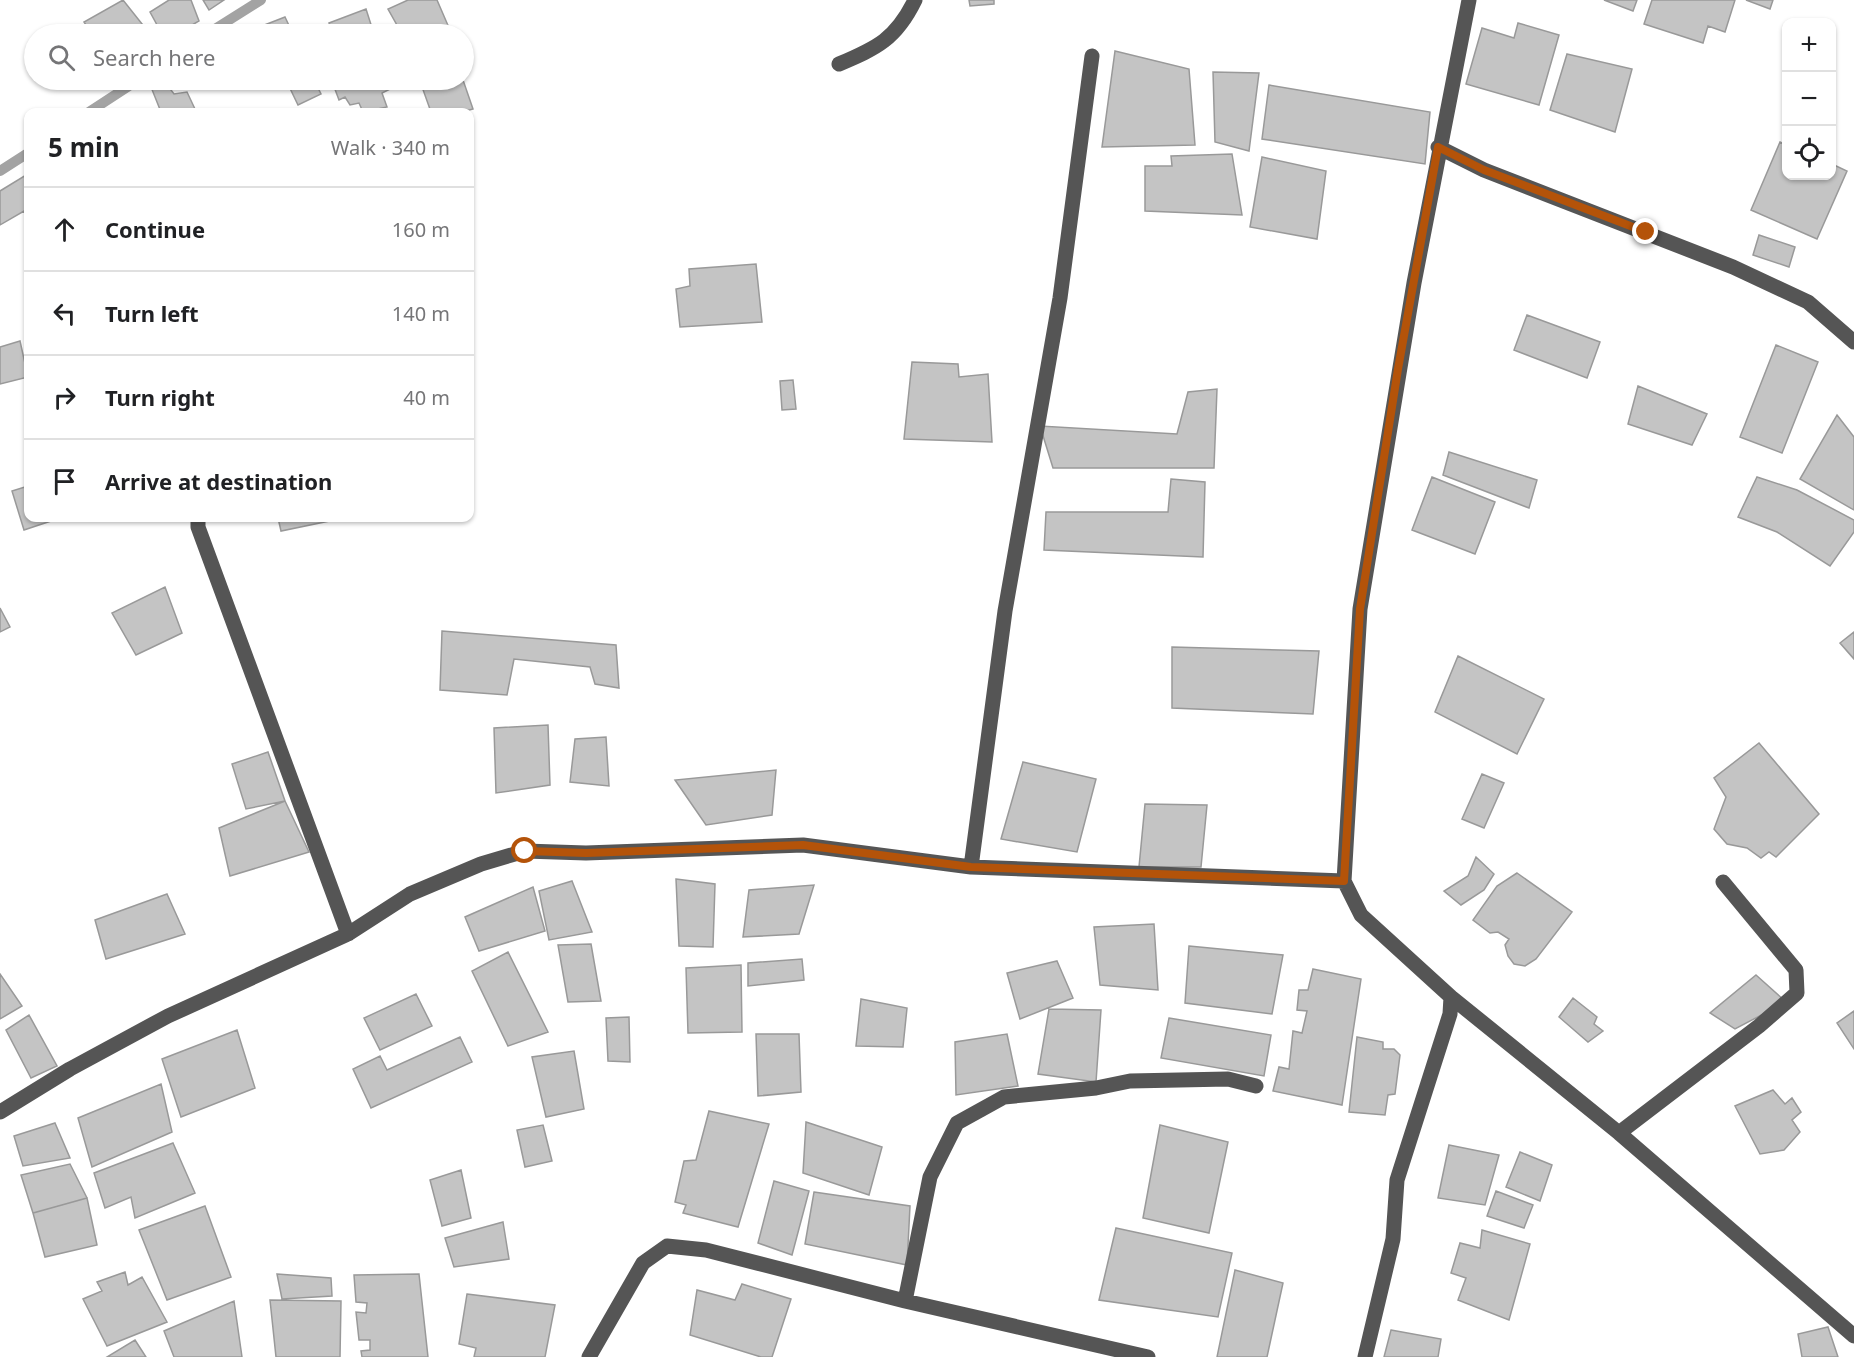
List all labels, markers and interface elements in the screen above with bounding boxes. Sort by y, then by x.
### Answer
map controls [1782,18,1836,180]
button: + [1782,18,1836,72]
search box [24,24,474,90]
icon: search [45,41,78,74]
text: Search here [93,42,215,72]
button: − [1782,72,1836,126]
button: locate [1782,126,1836,180]
text: 5 min [48,129,120,165]
text: Walk · 340 m [331,134,450,161]
icon: ahead [48,213,81,246]
text: Continue [105,214,205,244]
text: 160 m [392,216,450,243]
route end [1632,218,1658,244]
icon: left [48,297,81,330]
text: Turn left [105,298,199,328]
text: 140 m [392,300,450,327]
icon: right [48,381,81,414]
text: Turn right [105,382,215,412]
text: 40 m [403,384,450,411]
icon: arrive [48,465,81,498]
text: Arrive at destination [105,466,332,496]
route start [511,837,537,863]

